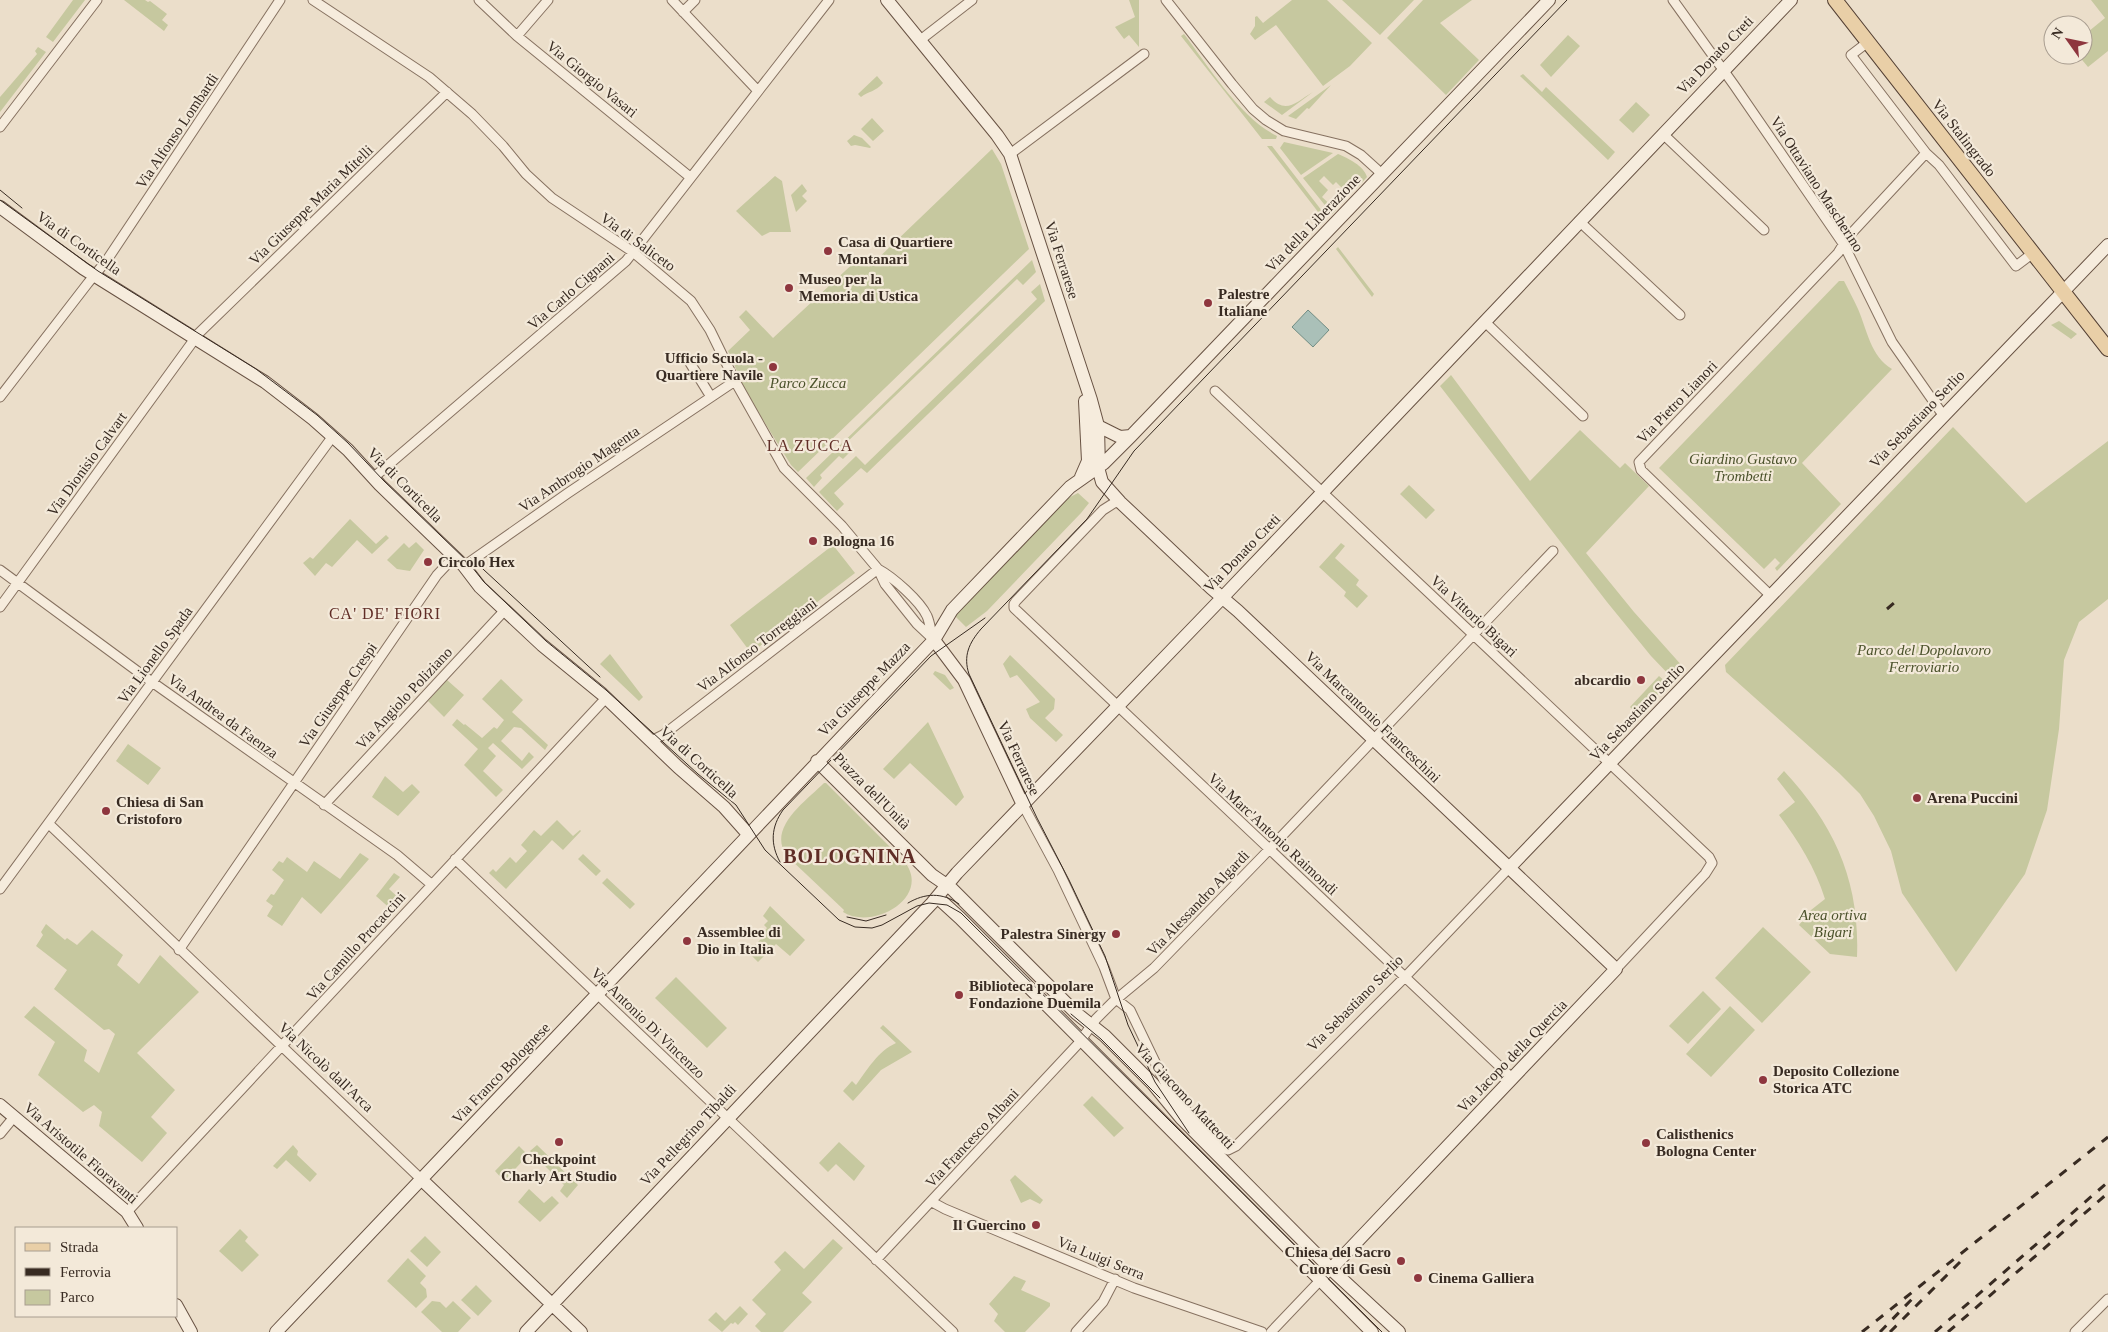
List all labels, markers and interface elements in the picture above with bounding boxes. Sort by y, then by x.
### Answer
street label: Via Donato Creti [1674,13,1756,97]
north arrow [2043,15,2093,65]
text: N [2048,25,2067,42]
street label: Via Giorgio Vasari [543,38,641,120]
street label: Via Alfonso Lombardi [133,71,221,191]
street label: Via Stalingrado [1929,96,1999,180]
street label: Via Ottaviano Mascherino [1767,113,1867,255]
street label: Via Giuseppe Maria Mitelli [246,142,376,268]
street label: Via della Liberazione [1262,171,1364,275]
street label: Via di Corticella [34,208,124,278]
street label: Via di Saliceto [598,210,678,274]
street label: Via Ferrarese [1042,219,1082,301]
place label: Casa di Quartiere Montanari [838,234,953,267]
marker: Casa di Quartiere Montanari [822,245,834,257]
street label: Via Carlo Cignani [525,249,617,333]
place label: Museo per la Memoria di Ustica [799,271,919,304]
marker: Museo per la Memoria di Ustica [783,282,795,294]
place label: Palestre Italiane [1218,286,1270,319]
marker: Palestre Italiane [1202,297,1214,309]
place label: Ufficio Scuola - Quartiere Navile [655,350,763,383]
street label: Via Pietro Lianori [1634,358,1720,446]
marker: Ufficio Scuola - Quartiere Navile [767,361,779,373]
street label: Via Sebastiano Serlio [1866,367,1968,471]
park label: Parco Zucca [769,375,846,391]
street label: Via Dionisio Calvart [44,408,130,519]
street label: Via Ambrogio Magenta [516,423,642,515]
district label: LA ZUCCA [767,437,853,454]
street label: Via di Corticella [364,444,446,526]
park label: Giardino Gustavo Trombetti [1689,451,1798,484]
street label: Via Donato Creti [1201,511,1283,595]
place label: Bologna 16 [823,533,895,549]
marker: Bologna 16 [807,535,819,547]
place label: Circolo Hex [438,554,515,570]
marker: Circolo Hex [422,556,434,568]
street label: Via Vittorio Bigari [1428,572,1520,660]
street label: Via Alfonso Torreggiani [694,595,820,695]
street label: Via Lionello Spada [115,603,196,707]
district label: CA' DE' FIORI [329,605,441,622]
street label: Via Giuseppe Mazza [815,638,913,739]
street label: Via Giuseppe Crespi [296,640,380,750]
park label: Parco del Dopolavoro Ferroviario [1856,642,1991,675]
street label: Via Angiolo Poliziano [353,644,455,752]
street label: Via Marcantonio Franceschini [1302,648,1444,786]
street label: Via Sebastiano Serlio [1586,660,1688,764]
street label: Via Andrea da Faenza [165,671,281,761]
place label: abcardio [1574,672,1631,688]
marker: abcardio [1635,674,1647,686]
street label: Via Ferrarese [995,718,1043,798]
street label: Via di Corticella [657,723,741,801]
street label: Piazza dell'Unità [830,749,914,833]
street label: Via Marc'Antonio Raimondi [1205,770,1341,898]
place label: Arena Puccini [1927,790,2018,806]
marker: Arena Puccini [1911,792,1923,804]
place label: Chiesa di San Cristoforo [116,794,204,827]
marker: Chiesa di San Cristoforo [100,805,112,817]
district label: BOLOGNINA [783,845,917,867]
street label: Via Alessandro Algardi [1144,847,1252,959]
street label: Via Camillo Procaccini [303,889,409,1003]
park label: Area ortiva Bigari [1798,907,1867,940]
place label: Assemblee di Dio in Italia [697,924,781,957]
place label: Palestra Sinergy [1001,926,1106,942]
marker: Palestra Sinergy [1110,928,1122,940]
marker: Assemblee di Dio in Italia [681,935,693,947]
street label: Via Sebastiano Serlio [1304,952,1406,1054]
street label: Via Antonio Di Vincenzo [588,965,708,1081]
place label: Biblioteca popolare Fondazione Duemila [969,978,1102,1011]
marker: Biblioteca popolare Fondazione Duemila [953,989,965,1001]
street label: Via Jacopo della Quercia [1454,996,1570,1116]
street label: Via Nicolò dall'Arca [275,1019,377,1115]
street label: Via Franco Bolognese [449,1019,553,1126]
street label: Via Giacomo Matteotti [1132,1040,1238,1152]
place label: Deposito Collezione Storica ATC [1773,1063,1900,1096]
marker: Deposito Collezione Storica ATC [1757,1074,1769,1086]
street label: Via Pellegrino Tibaldi [637,1081,739,1189]
street label: Via Francesco Albani [922,1085,1022,1191]
street label: Via Aristotile Fioravanti [21,1099,141,1207]
place label: Calisthenics Bologna Center [1656,1126,1757,1159]
marker: Checkpoint Charly Art Studio [553,1136,565,1148]
marker: Calisthenics Bologna Center [1640,1137,1652,1149]
place label: Checkpoint Charly Art Studio [501,1151,617,1184]
place label: Il Guercino [953,1217,1026,1233]
marker: Il Guercino [1030,1219,1042,1231]
legend [15,1227,178,1317]
street label: Via Luigi Serra [1055,1233,1147,1283]
text: Strada [60,1239,99,1255]
place label: Chiesa del Sacro Cuore di Gesù [1285,1244,1391,1277]
marker: Chiesa del Sacro Cuore di Gesù [1395,1255,1407,1267]
text: Ferrovia [60,1264,111,1280]
place label: Cinema Galliera [1428,1270,1535,1286]
marker: Cinema Galliera [1412,1272,1424,1284]
text: Parco [60,1289,94,1305]

